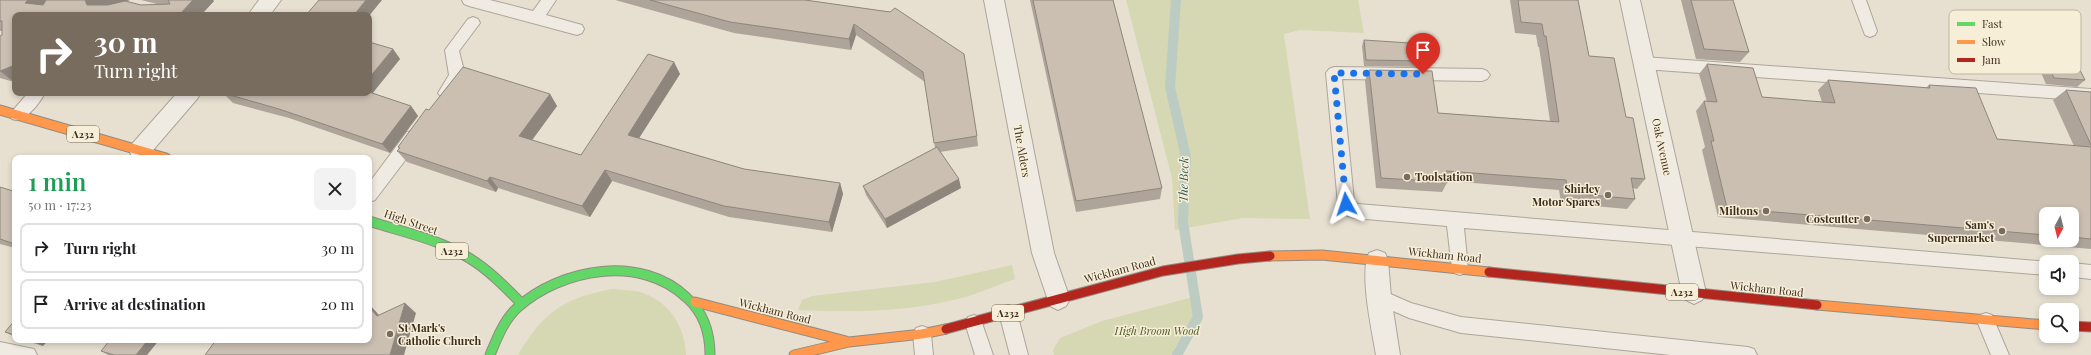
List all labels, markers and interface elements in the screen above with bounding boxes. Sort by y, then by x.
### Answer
legend [1949,10,2081,74]
text: Fast [1982,16,2002,31]
text: 30 m [94,23,158,60]
icon: right [28,28,80,80]
pin [1406,33,1440,74]
text: Slow [1982,34,2006,49]
icon: arrive [1412,39,1434,61]
text: Jam [1981,52,2001,67]
text: Turn right [94,59,177,83]
street label: Oak Avenue [1649,117,1676,177]
street label: The Alders [1011,124,1034,178]
road number: A232 [67,126,99,142]
water label: The Beck [1175,157,1191,203]
text: 1 min [28,165,86,197]
button: close [314,168,356,210]
place label: Toolstation [1415,169,1473,184]
marker: Toolstation [1402,172,1412,182]
place label: Shirley Motor Spares [1532,181,1600,209]
position arrow [1325,183,1367,225]
marker: Shirley Motor Spares [1603,190,1613,200]
text: 50 m · 17:23 [28,196,92,213]
place label: Miltons [1719,203,1758,218]
street label: High Street [382,205,440,238]
marker: Miltons [1761,206,1771,216]
north arrow [2039,207,2079,247]
map controls [2039,207,2079,343]
place label: Costcutter [1806,211,1860,226]
marker: Costcutter [1862,214,1872,224]
place label: Sam's Supermarket [1928,217,1994,245]
marker: Sam's Supermarket [1997,226,2007,236]
icon: right [30,237,52,259]
text: Turn right [64,238,137,258]
text: 30 m [321,238,354,258]
road number: A232 [436,243,468,259]
street label: Wickham Road [1407,243,1483,266]
street label: Wickham Road [1081,253,1158,287]
button: sound [2039,255,2079,295]
street label: Wickham Road [1729,277,1805,300]
road number: A232 [1666,284,1698,300]
icon: arrive [30,293,52,315]
text: Arrive at destination [64,294,206,314]
text: 20 m [321,294,354,314]
street label: Wickham Road [737,294,813,327]
button: search [2039,303,2079,343]
road number: A232 [992,305,1024,321]
place label: St Mark's Catholic Church [398,320,482,348]
park label: High Broom Wood [1113,323,1201,338]
marker: St Mark's Catholic Church [385,329,395,339]

